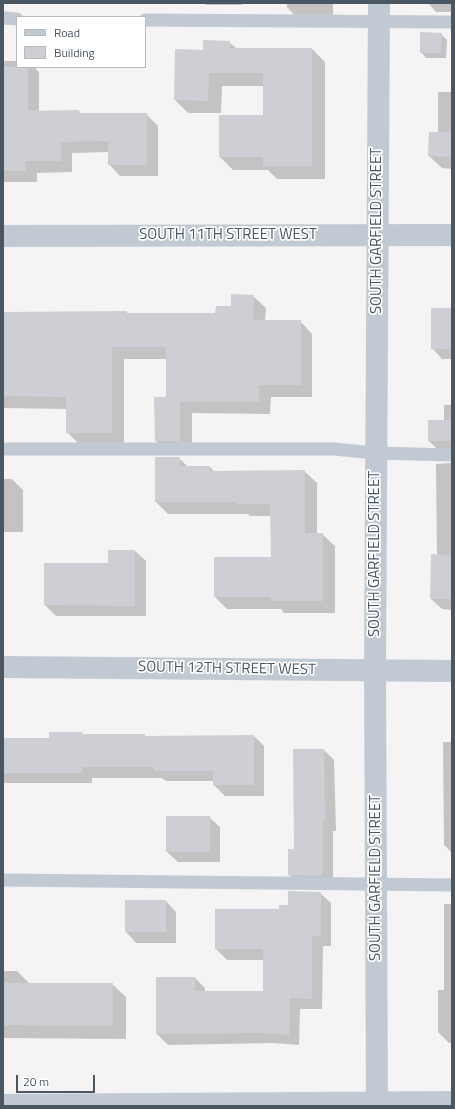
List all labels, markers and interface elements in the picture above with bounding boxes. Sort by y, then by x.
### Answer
legend [16,16,146,68]
text: Road [54,23,80,42]
text: Building [54,43,95,62]
street label: SOUTH GARFIELD STREET [368,148,386,314]
street label: SOUTH 11TH STREET WEST [139,226,317,244]
street label: SOUTH GARFIELD STREET [366,471,384,637]
street label: SOUTH 12TH STREET WEST [138,658,316,680]
street label: SOUTH GARFIELD STREET [367,795,385,961]
scale bar [18,1067,97,1093]
text: 20 m [23,1072,49,1091]

